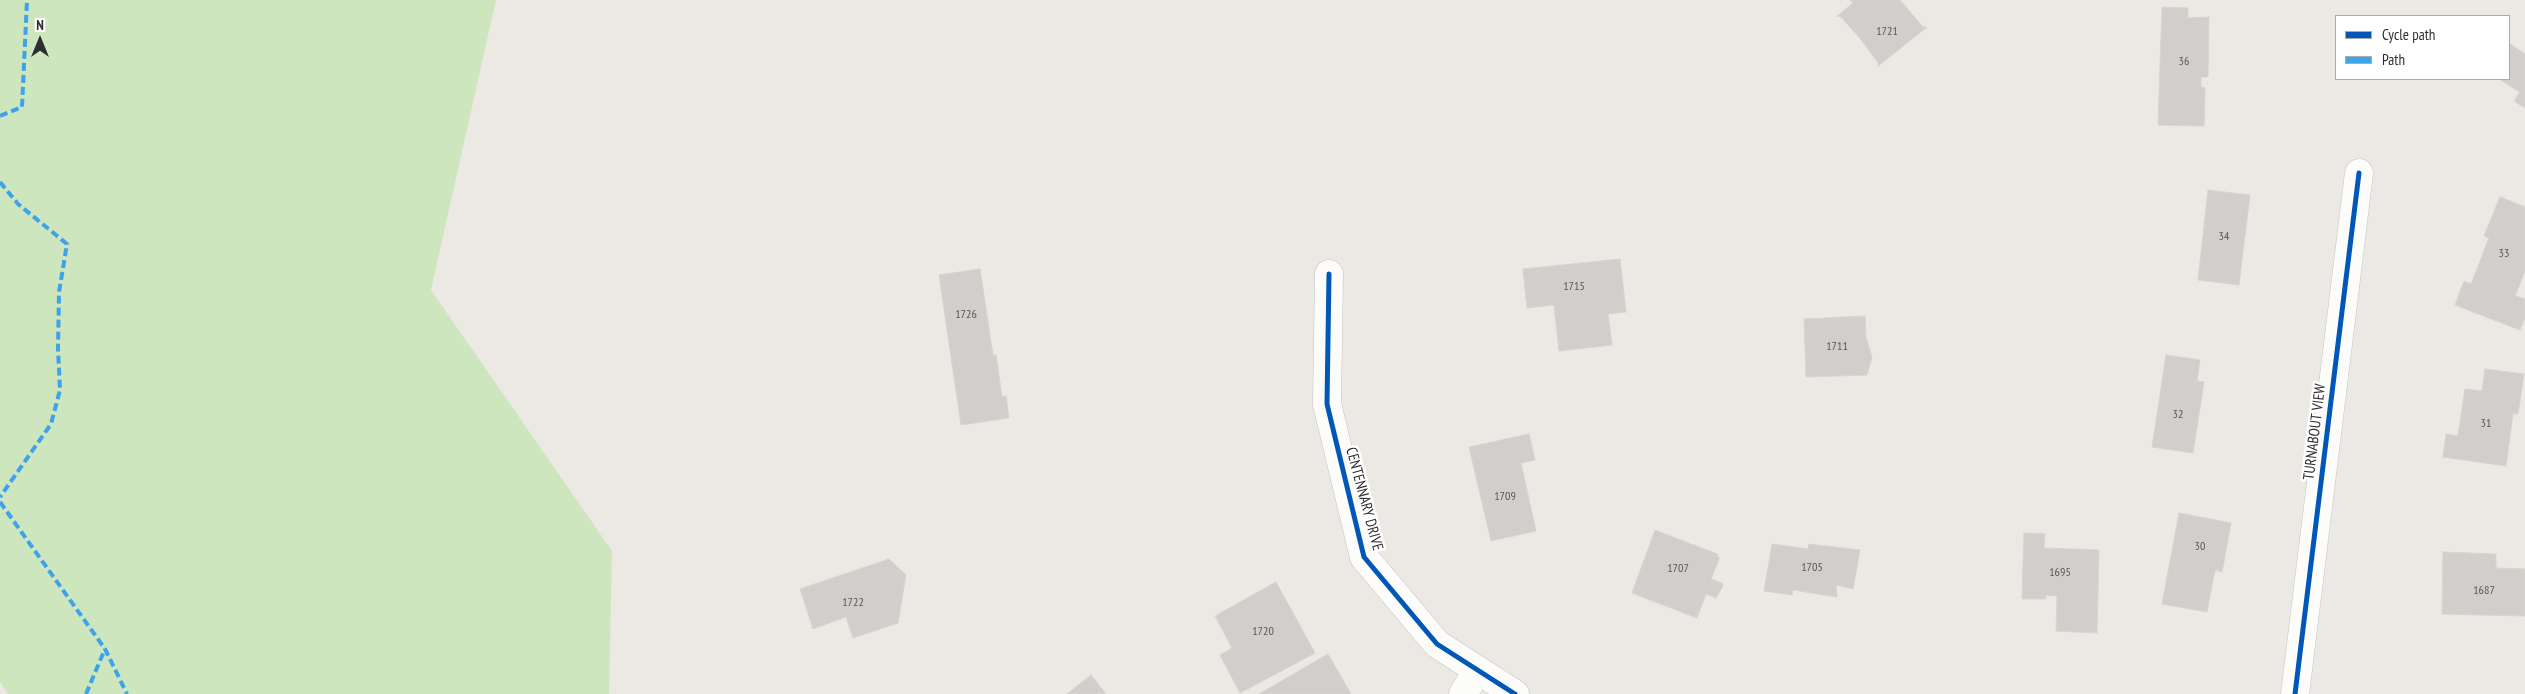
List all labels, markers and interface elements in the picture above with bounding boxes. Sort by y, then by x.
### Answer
north arrow [15,15,65,65]
legend [2335,15,2510,80]
text: N [36,16,44,34]
house number: 1721 [1876,25,1898,39]
text: Cycle path [2382,25,2435,44]
text: Path [2382,50,2405,69]
house number: 36 [2179,55,2189,69]
house number: 34 [2219,230,2229,244]
house number: 33 [2499,247,2509,261]
house number: 1715 [1563,280,1585,294]
house number: 1726 [955,308,977,322]
house number: 1711 [1826,340,1848,354]
street label: TURNABOUT VIEW [2300,383,2330,481]
house number: 32 [2173,408,2183,422]
house number: 31 [2481,417,2491,431]
street label: CENTENNARY DRIVE [1342,445,1386,553]
house number: 1709 [1494,490,1516,504]
house number: 30 [2195,540,2205,554]
house number: 1705 [1801,561,1823,575]
house number: 1707 [1667,562,1689,576]
house number: 1695 [2049,566,2071,580]
house number: 1687 [2473,584,2495,598]
house number: 1722 [842,596,864,610]
house number: 1720 [1252,625,1274,639]

